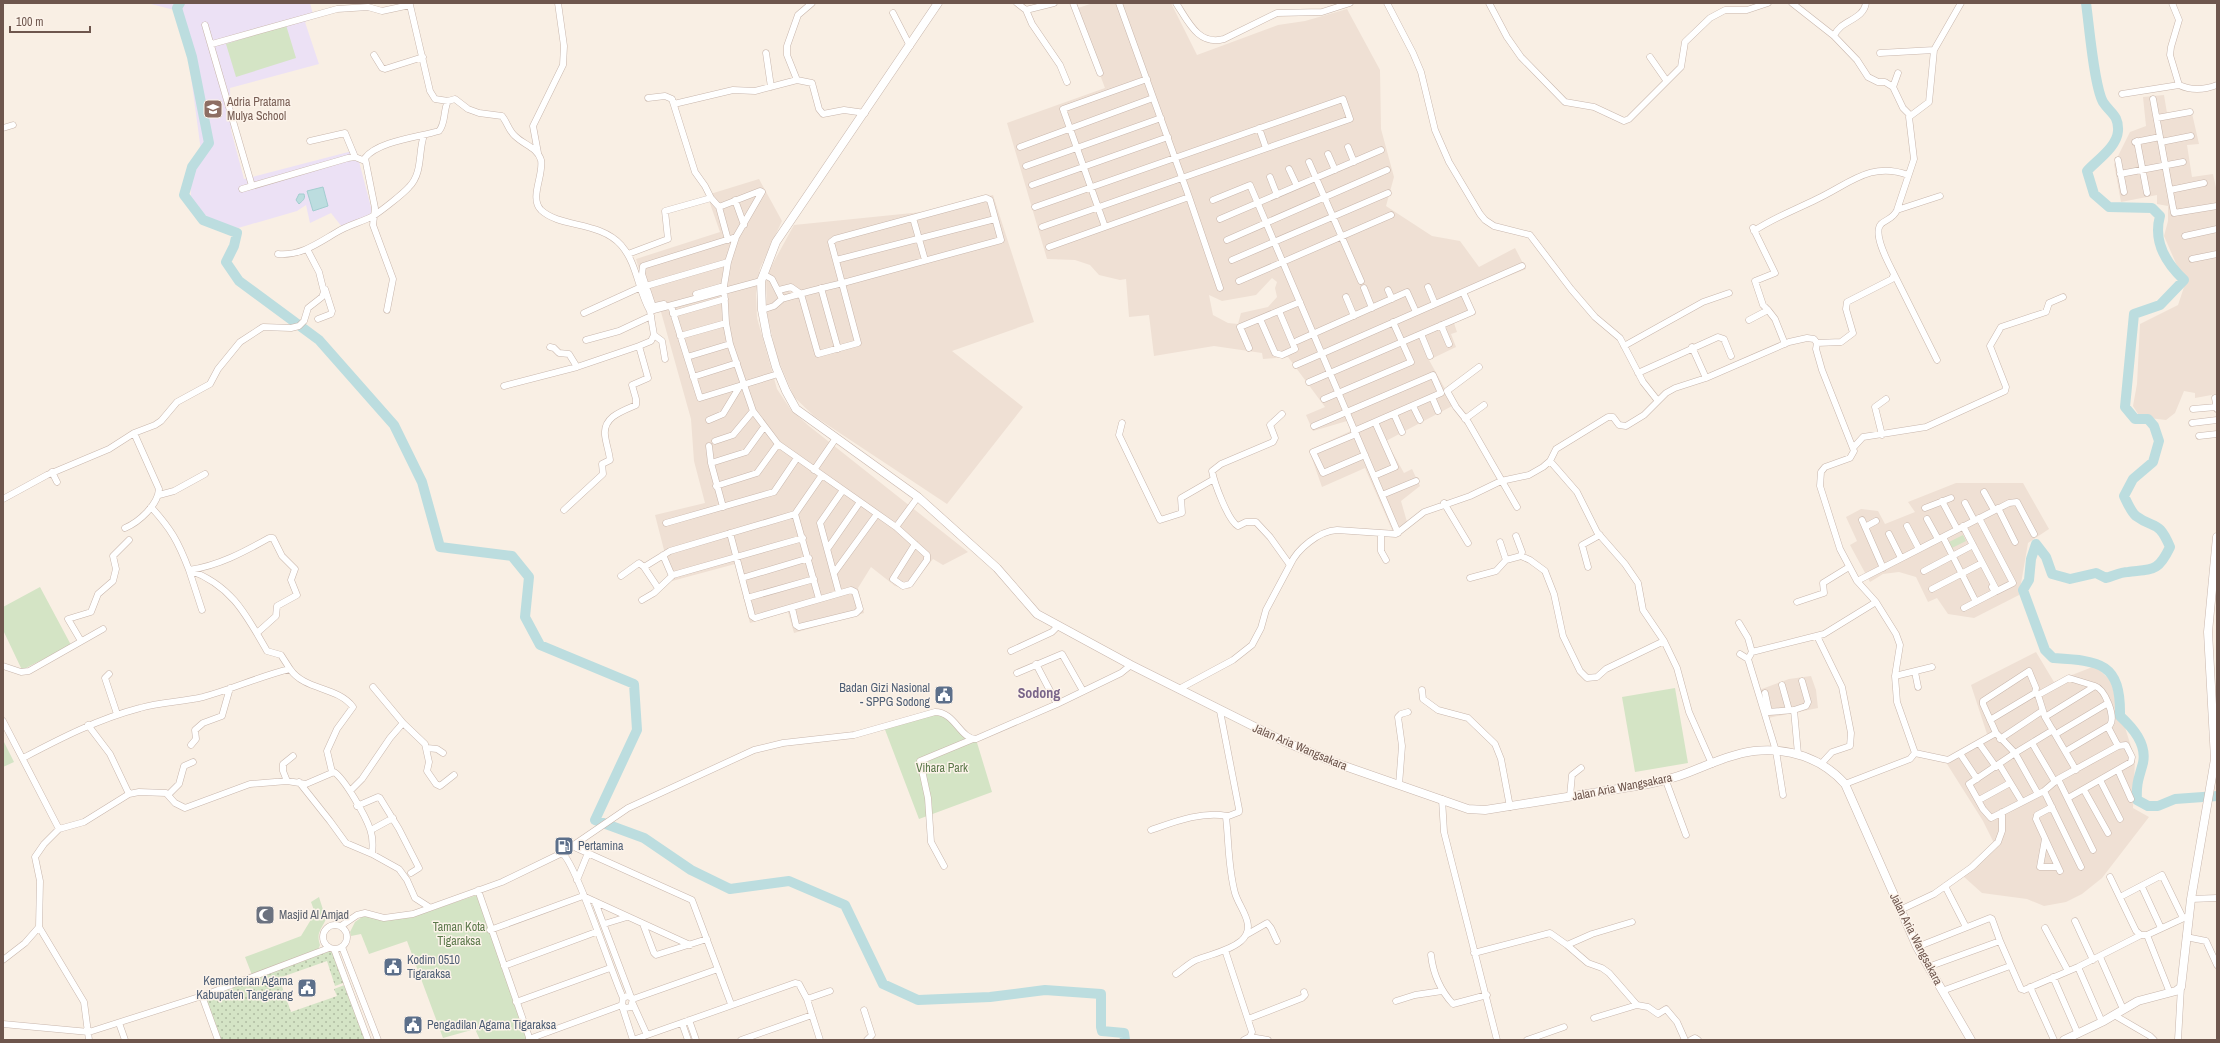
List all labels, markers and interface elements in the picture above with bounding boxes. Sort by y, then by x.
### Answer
scale bar [10,8,90,34]
text: 100 m [16,14,43,30]
place label: Adria Pratama Mulya School [226,94,291,124]
school or university icon: Adria Pratama Mulya School [202,98,224,120]
place label: Badan Gizi Nasional - SPPG Sodong [839,680,931,710]
public building icon: Badan Gizi Nasional - SPPG Sodong [933,684,955,706]
district label: Sodong [1018,684,1060,702]
street label: Jalan Aria Wangsakara [1250,720,1350,774]
park label: Vihara Park [916,760,968,776]
street label: Jalan Aria Wangsakara [1571,769,1674,805]
fuel station icon: Pertamina [553,835,575,857]
place label: Pertamina [578,838,624,854]
street label: Jalan Aria Wangsakara [1886,890,1946,988]
mosque icon: Masjid Al Amjad [254,904,276,926]
place label: Masjid Al Amjad [279,907,349,923]
park label: Taman Kota Tigaraksa [433,919,486,949]
place label: Kodim 0510 Tigaraksa [407,952,460,982]
public building icon: Kodim 0510 Tigaraksa [382,956,404,978]
place label: Kementerian Agama Kabupaten Tangerang [196,973,294,1003]
public building icon: Kementerian Agama Kabupaten Tangerang [296,977,318,999]
public building icon: Pengadilan Agama Tigaraksa [402,1014,424,1036]
place label: Pengadilan Agama Tigaraksa [427,1017,557,1033]

